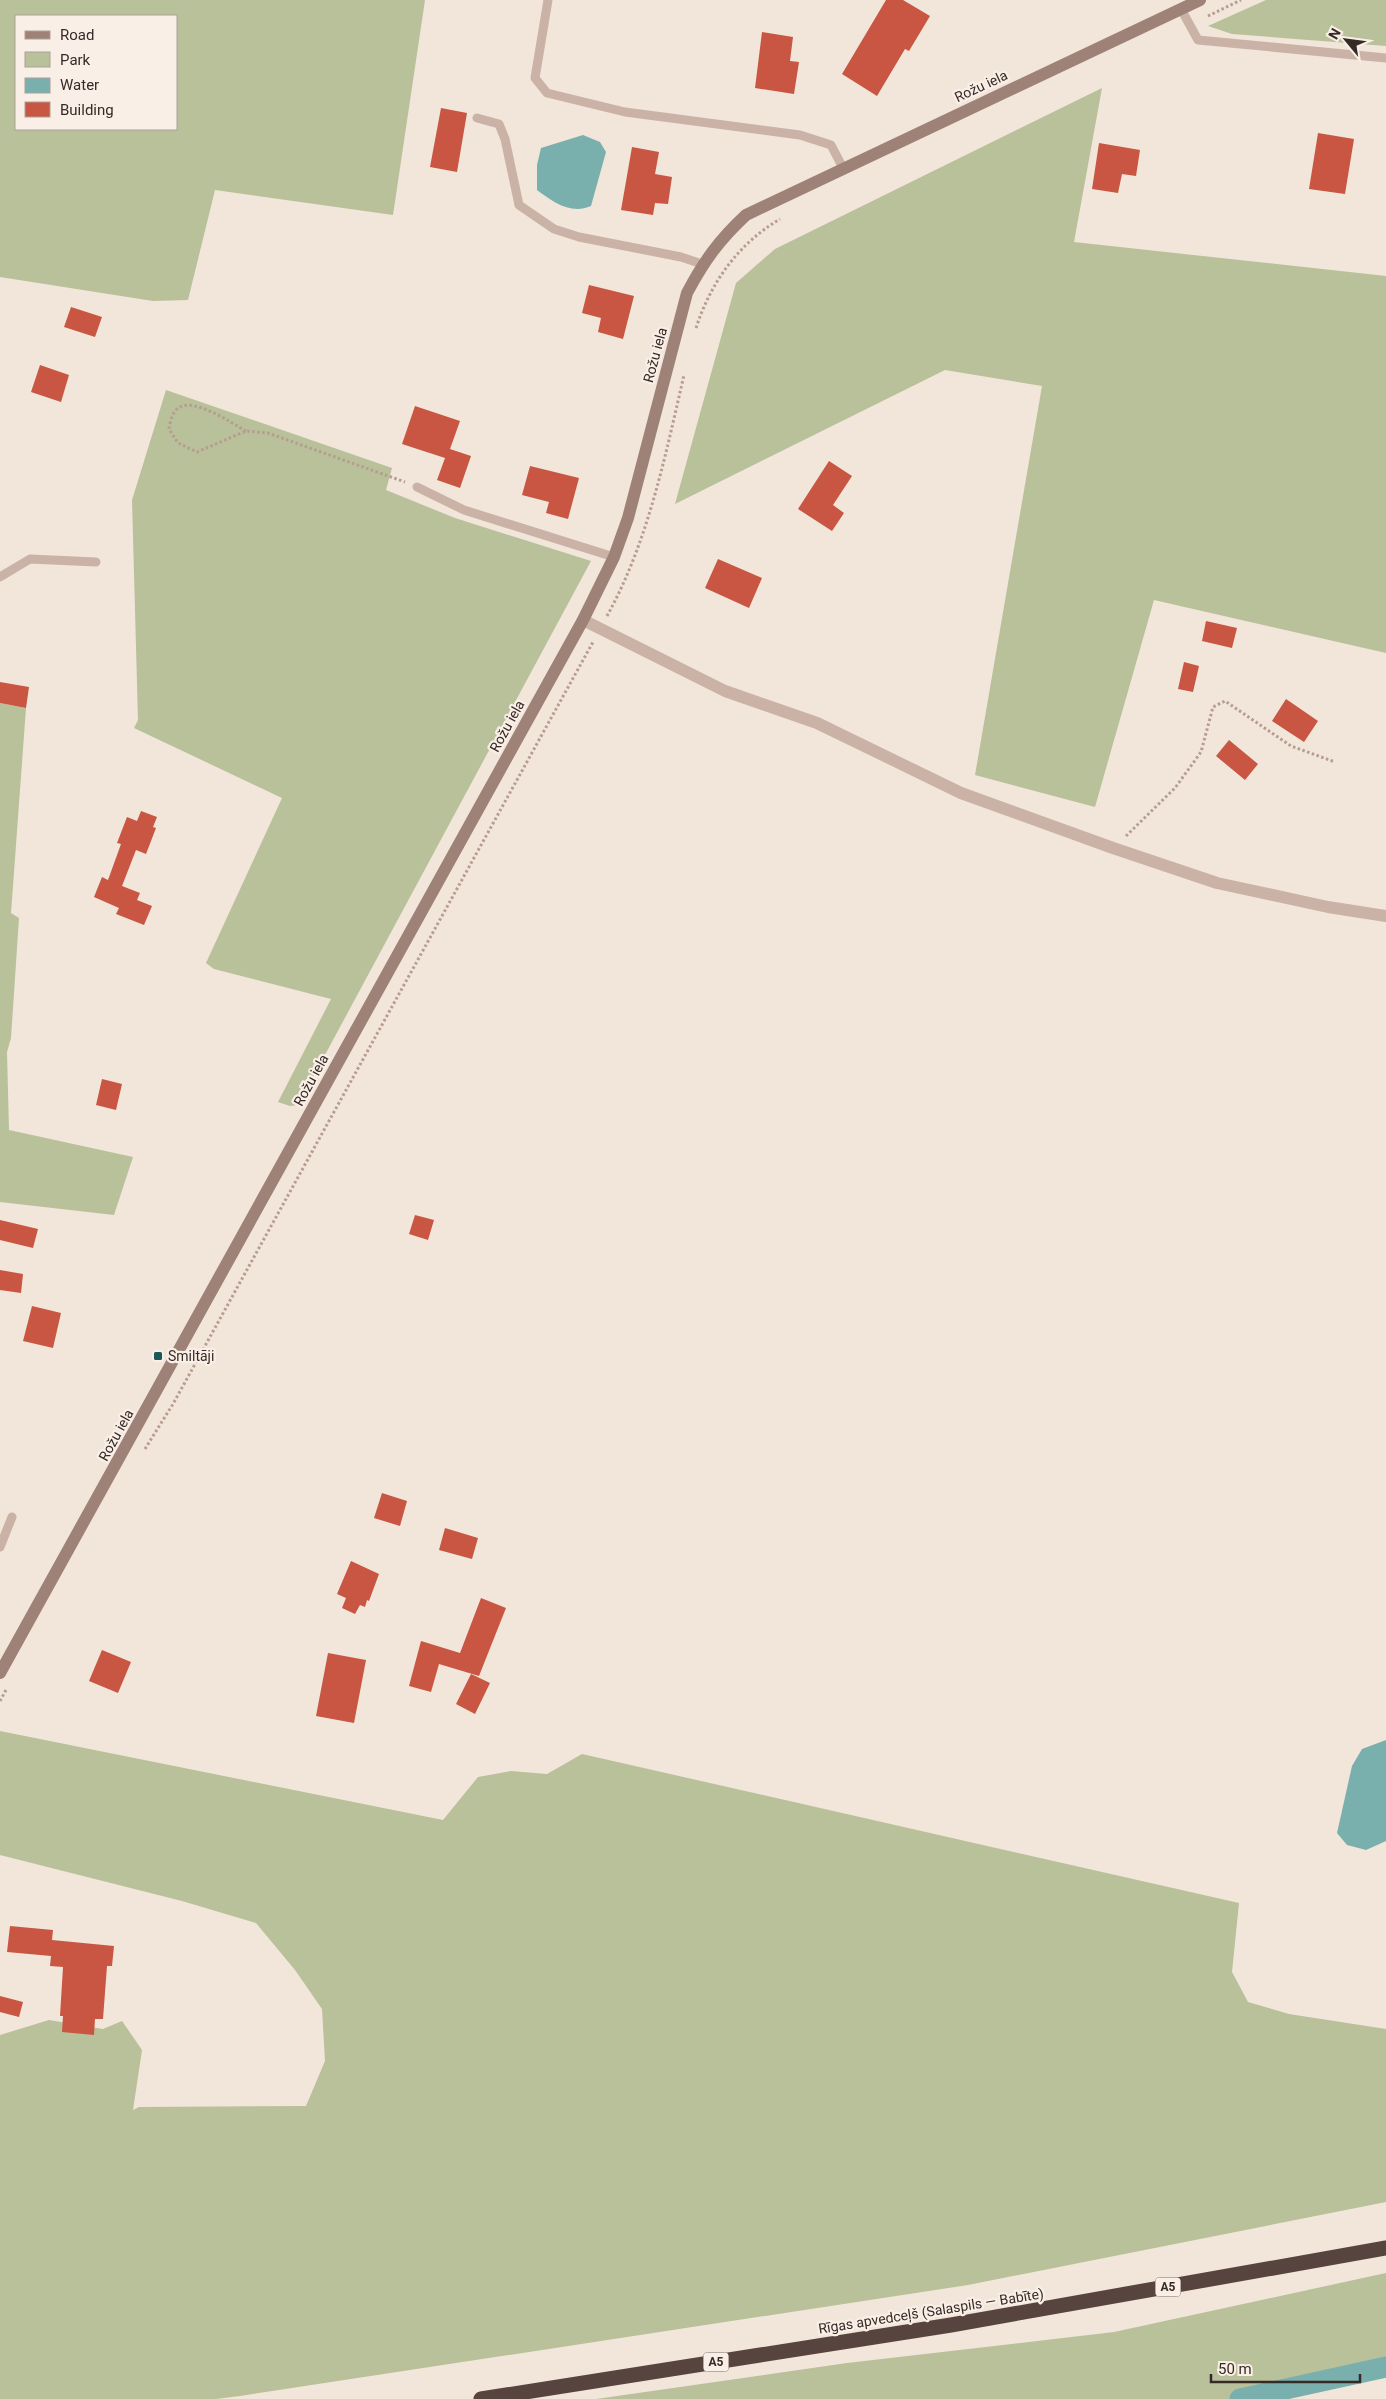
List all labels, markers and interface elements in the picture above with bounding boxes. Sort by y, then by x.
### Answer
legend [15,15,178,130]
north arrow [1321,15,1371,65]
text: N [1325,25,1344,42]
text: Road [60,26,94,44]
text: Park [60,51,91,69]
street label: Rožu iela [952,67,1010,105]
text: Water [60,76,99,94]
text: Building [60,101,114,119]
street label: Rožu iela [640,326,670,384]
street label: Rožu iela [486,697,528,755]
street label: Rožu iela [290,1051,332,1109]
place label: Smiltāji [168,1348,214,1364]
marker: Smiltāji [152,1350,164,1362]
street label: Rožu iela [95,1406,137,1464]
road number: A5 [1156,2278,1180,2296]
street label: Rīgas apvedceļš (Salaspils — Babīte) [817,2285,1045,2338]
road number: A5 [704,2352,728,2372]
scale bar [1211,2352,1360,2384]
text: 50 m [1218,2360,1252,2378]

